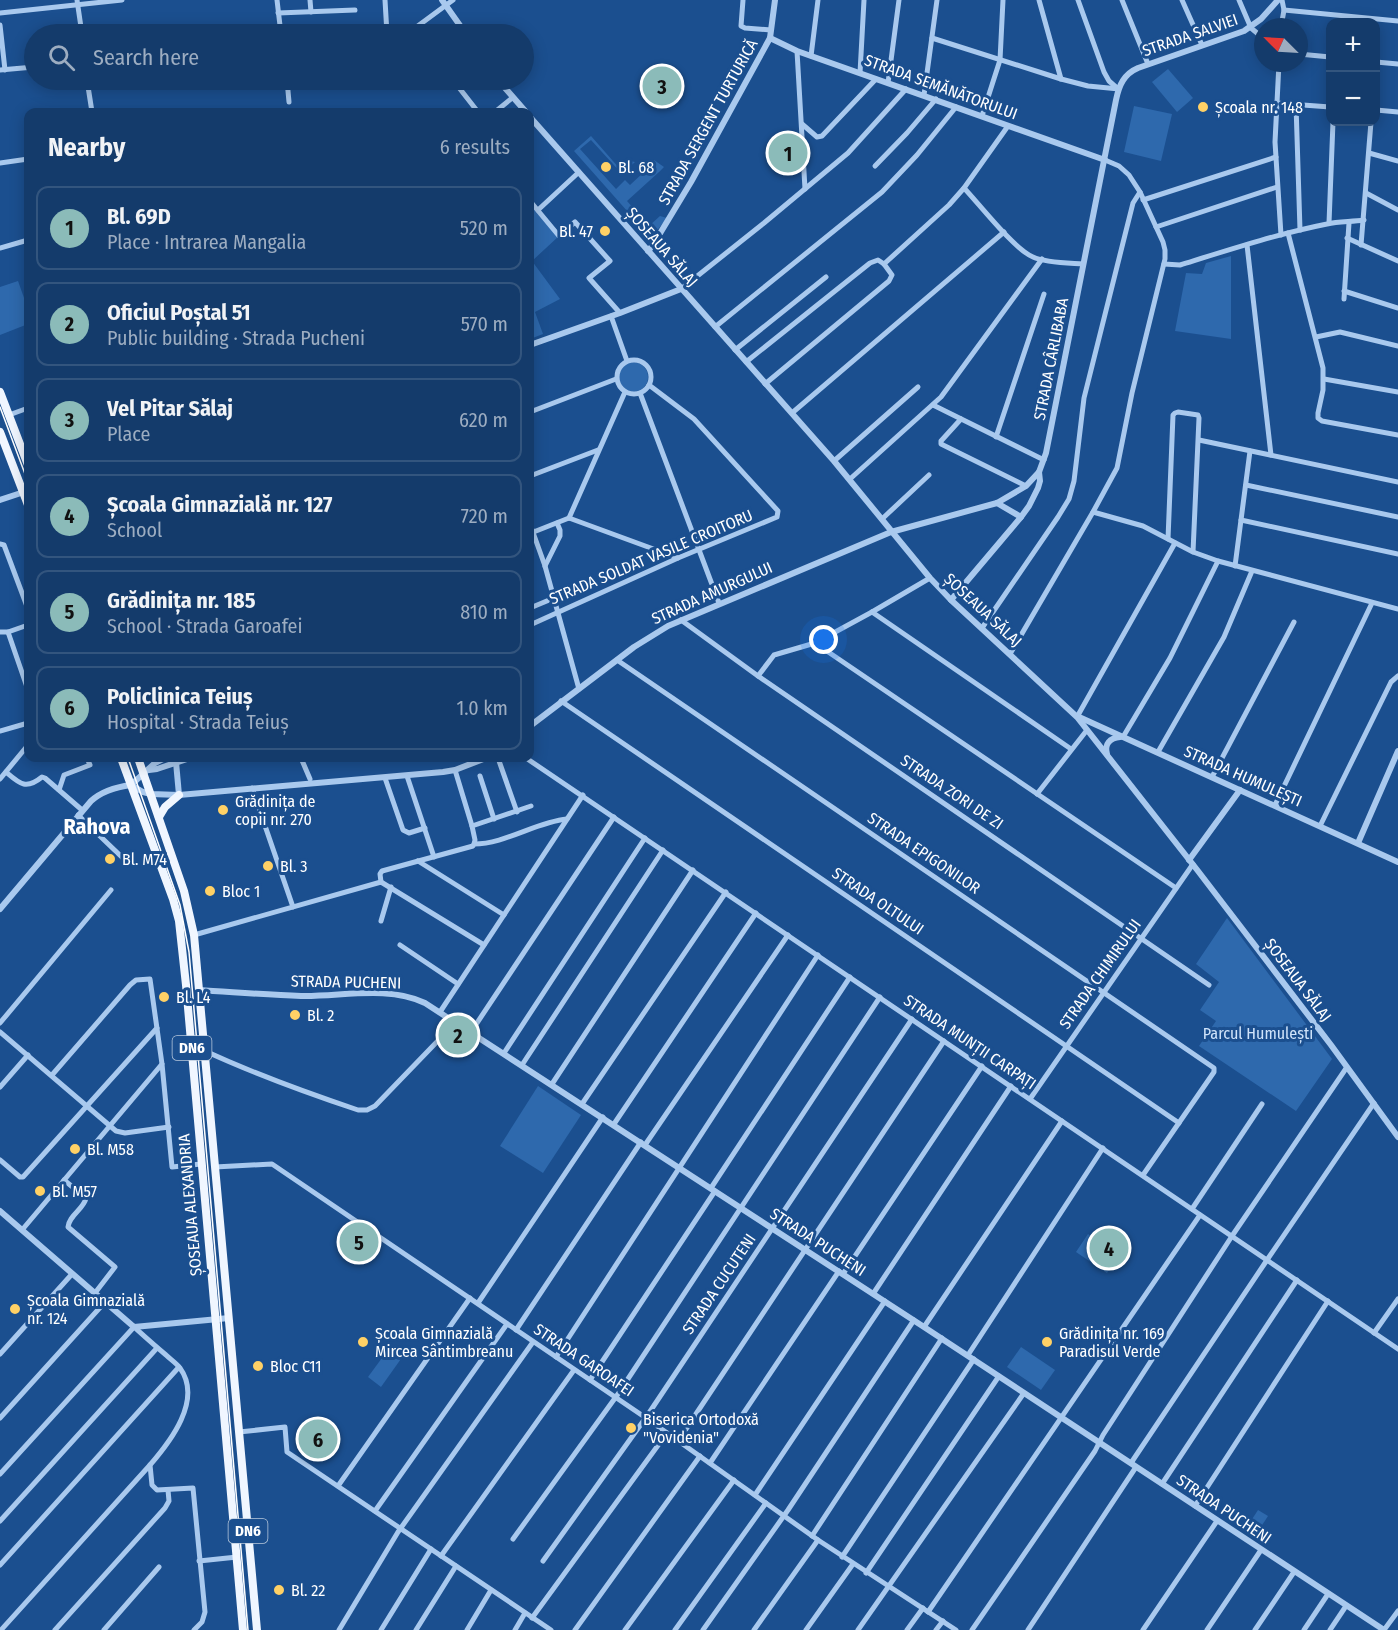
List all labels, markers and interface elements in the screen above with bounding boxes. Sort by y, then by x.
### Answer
street label: STRADA SALVIEI [1140,10,1240,60]
north arrow [1254,18,1308,72]
map controls [1326,18,1380,126]
button: + [1326,18,1380,72]
search box [24,24,534,90]
street label: STRADA SERGENT TURTURICĂ [654,35,762,208]
icon: search [45,41,78,74]
text: Search here [93,44,199,71]
street label: STRADA SEMĂNĂTORULUI [862,50,1020,124]
pin: 3 [642,64,682,109]
button: − [1326,72,1380,126]
place label: Școala nr. 148 [1215,98,1303,118]
marker: Școala nr. 148 [1196,100,1210,114]
pin: 1 [768,130,808,176]
text: Nearby [48,132,125,163]
text: 6 results [440,135,510,159]
place label: Bl. 68 [618,158,654,177]
marker: Bl. 68 [599,160,613,174]
text: Bl. 69D [107,203,171,230]
street label: ȘOSEAUA SĂLAJ [622,203,702,291]
text: 1 [65,216,74,240]
text: 520 m [460,216,508,240]
place label: Bl. 47 [559,222,594,241]
marker: Bl. 47 [598,224,612,238]
text: Place · Intrarea Mangalia [107,230,306,254]
street label: STRADA CÂRLIBABA [1030,296,1072,422]
text: Oficiul Poștal 51 [107,299,251,326]
text: 2 [65,312,74,336]
text: 570 m [461,312,508,336]
text: Public building · Strada Pucheni [107,326,365,350]
text: Vel Pitar Sălaj [107,395,233,422]
text: 3 [65,408,74,432]
text: 620 m [459,408,508,432]
text: Place [107,422,150,446]
text: Școala Gimnazială nr. 127 [107,491,332,518]
text: 4 [64,504,75,528]
text: 720 m [461,504,508,528]
street label: STRADA SOLDAT VASILE CROITORU [546,505,756,609]
text: School [107,518,162,542]
street label: STRADA AMURGULUI [649,558,775,628]
street label: ȘOSEAUA SĂLAJ [940,568,1026,652]
text: Grădinița nr. 185 [107,587,255,614]
text: 5 [65,600,74,624]
text: 810 m [460,600,508,624]
text: School · Strada Garoafei [107,614,302,638]
your location [809,625,838,654]
text: Policlinica Teiuș [107,683,253,710]
text: 6 [64,696,75,720]
text: 1.0 km [456,696,508,720]
text: Hospital · Strada Teiuș [107,710,289,734]
street label: STRADA HUMULEȘTI [1181,742,1305,811]
street label: STRADA ZORI DE ZI [897,751,1007,833]
place label: Grădinița de copii nr. 270 [235,792,315,829]
marker: Grădinița de copii nr. 270 [216,803,230,817]
street label: STRADA EPIGONILOR [864,808,984,898]
district label: Rahova [63,813,131,840]
place label: Bl. M74 [122,850,167,869]
marker: Bl. M74 [103,852,117,866]
place label: Bl. 3 [280,857,307,876]
marker: Bl. 3 [261,859,275,873]
street label: STRADA OLTULUI [829,863,927,939]
place label: Bloc 1 [222,882,260,901]
marker: Bloc 1 [203,884,217,898]
street label: STRADA CHIMIRULUI [1055,916,1145,1032]
street label: ȘOSEAUA SĂLAJ [1260,934,1336,1026]
street label: STRADA PUCHENI [291,972,401,992]
place label: Bl. L4 [176,988,211,1007]
marker: Bl. L4 [157,990,171,1004]
street label: STRADA MUNȚII CARPAȚI [900,991,1040,1094]
place label: Bl. 2 [307,1006,334,1025]
marker: Bl. 2 [288,1008,302,1022]
pin: 2 [438,1012,478,1058]
park label: Parcul Humulești [1203,1024,1313,1044]
road number: DN6 [172,1036,212,1060]
street label: ȘOSEAUA ALEXANDRIA [174,1132,207,1277]
place label: Bl. M58 [87,1140,134,1159]
marker: Bl. M58 [68,1142,82,1156]
place label: Bl. M57 [52,1182,98,1201]
marker: Bl. M57 [33,1184,47,1198]
street label: STRADA PUCHENI [767,1204,869,1280]
pin: 5 [340,1220,378,1264]
pin: 4 [1090,1226,1128,1270]
street label: STRADA CUCUTENI [678,1230,760,1338]
place label: Școala Gimnazială nr. 124 [27,1291,145,1328]
marker: Școala Gimnazială nr. 124 [8,1302,22,1316]
street label: STRADA GAROAFEI [530,1320,638,1400]
place label: Școala Gimnazială Mircea Sântimbreanu [375,1324,513,1361]
place label: Grădinița nr. 169 Paradisul Verde [1059,1324,1165,1361]
marker: Școala Gimnazială Mircea Sântimbreanu [356,1335,370,1349]
marker: Grădinița nr. 169 Paradisul Verde [1040,1335,1054,1349]
place label: Bloc C11 [270,1357,321,1376]
marker: Bloc C11 [251,1359,265,1373]
place label: Biserica Ortodoxă "Vovidenia" [643,1410,759,1447]
pin: 6 [298,1416,338,1462]
marker: Biserica Ortodoxă "Vovidenia" [624,1421,638,1435]
street label: STRADA PUCHENI [1173,1470,1275,1548]
road number: DN6 [228,1519,268,1543]
place label: Bl. 22 [291,1581,325,1600]
marker: Bl. 22 [272,1583,286,1597]

